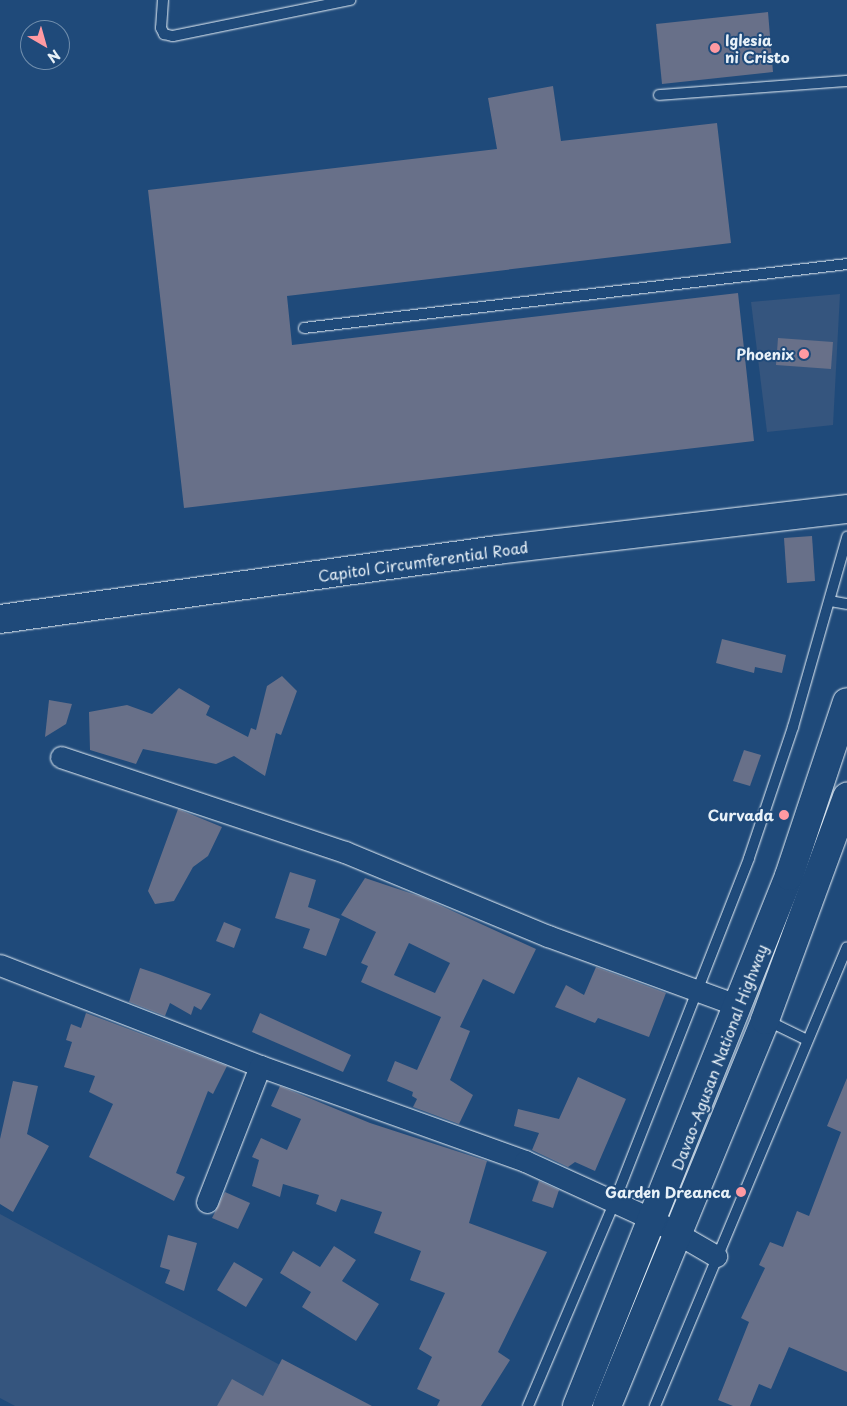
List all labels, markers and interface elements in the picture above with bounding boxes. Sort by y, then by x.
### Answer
north arrow [20,20,70,70]
place label: Iglesia ni Cristo [725,30,790,65]
marker: Iglesia ni Cristo [709,42,721,54]
text: N [43,45,65,68]
place label: Phoenix [736,345,794,363]
marker: Phoenix [798,348,810,360]
street label: Capitol Circumferential Road [316,537,530,585]
place label: Curvada [708,806,774,824]
marker: Curvada [778,809,790,821]
street label: Davao-Agusan National Highway [668,942,770,1172]
place label: Garden Dreanca [604,1183,731,1201]
marker: Garden Dreanca [735,1186,747,1198]

